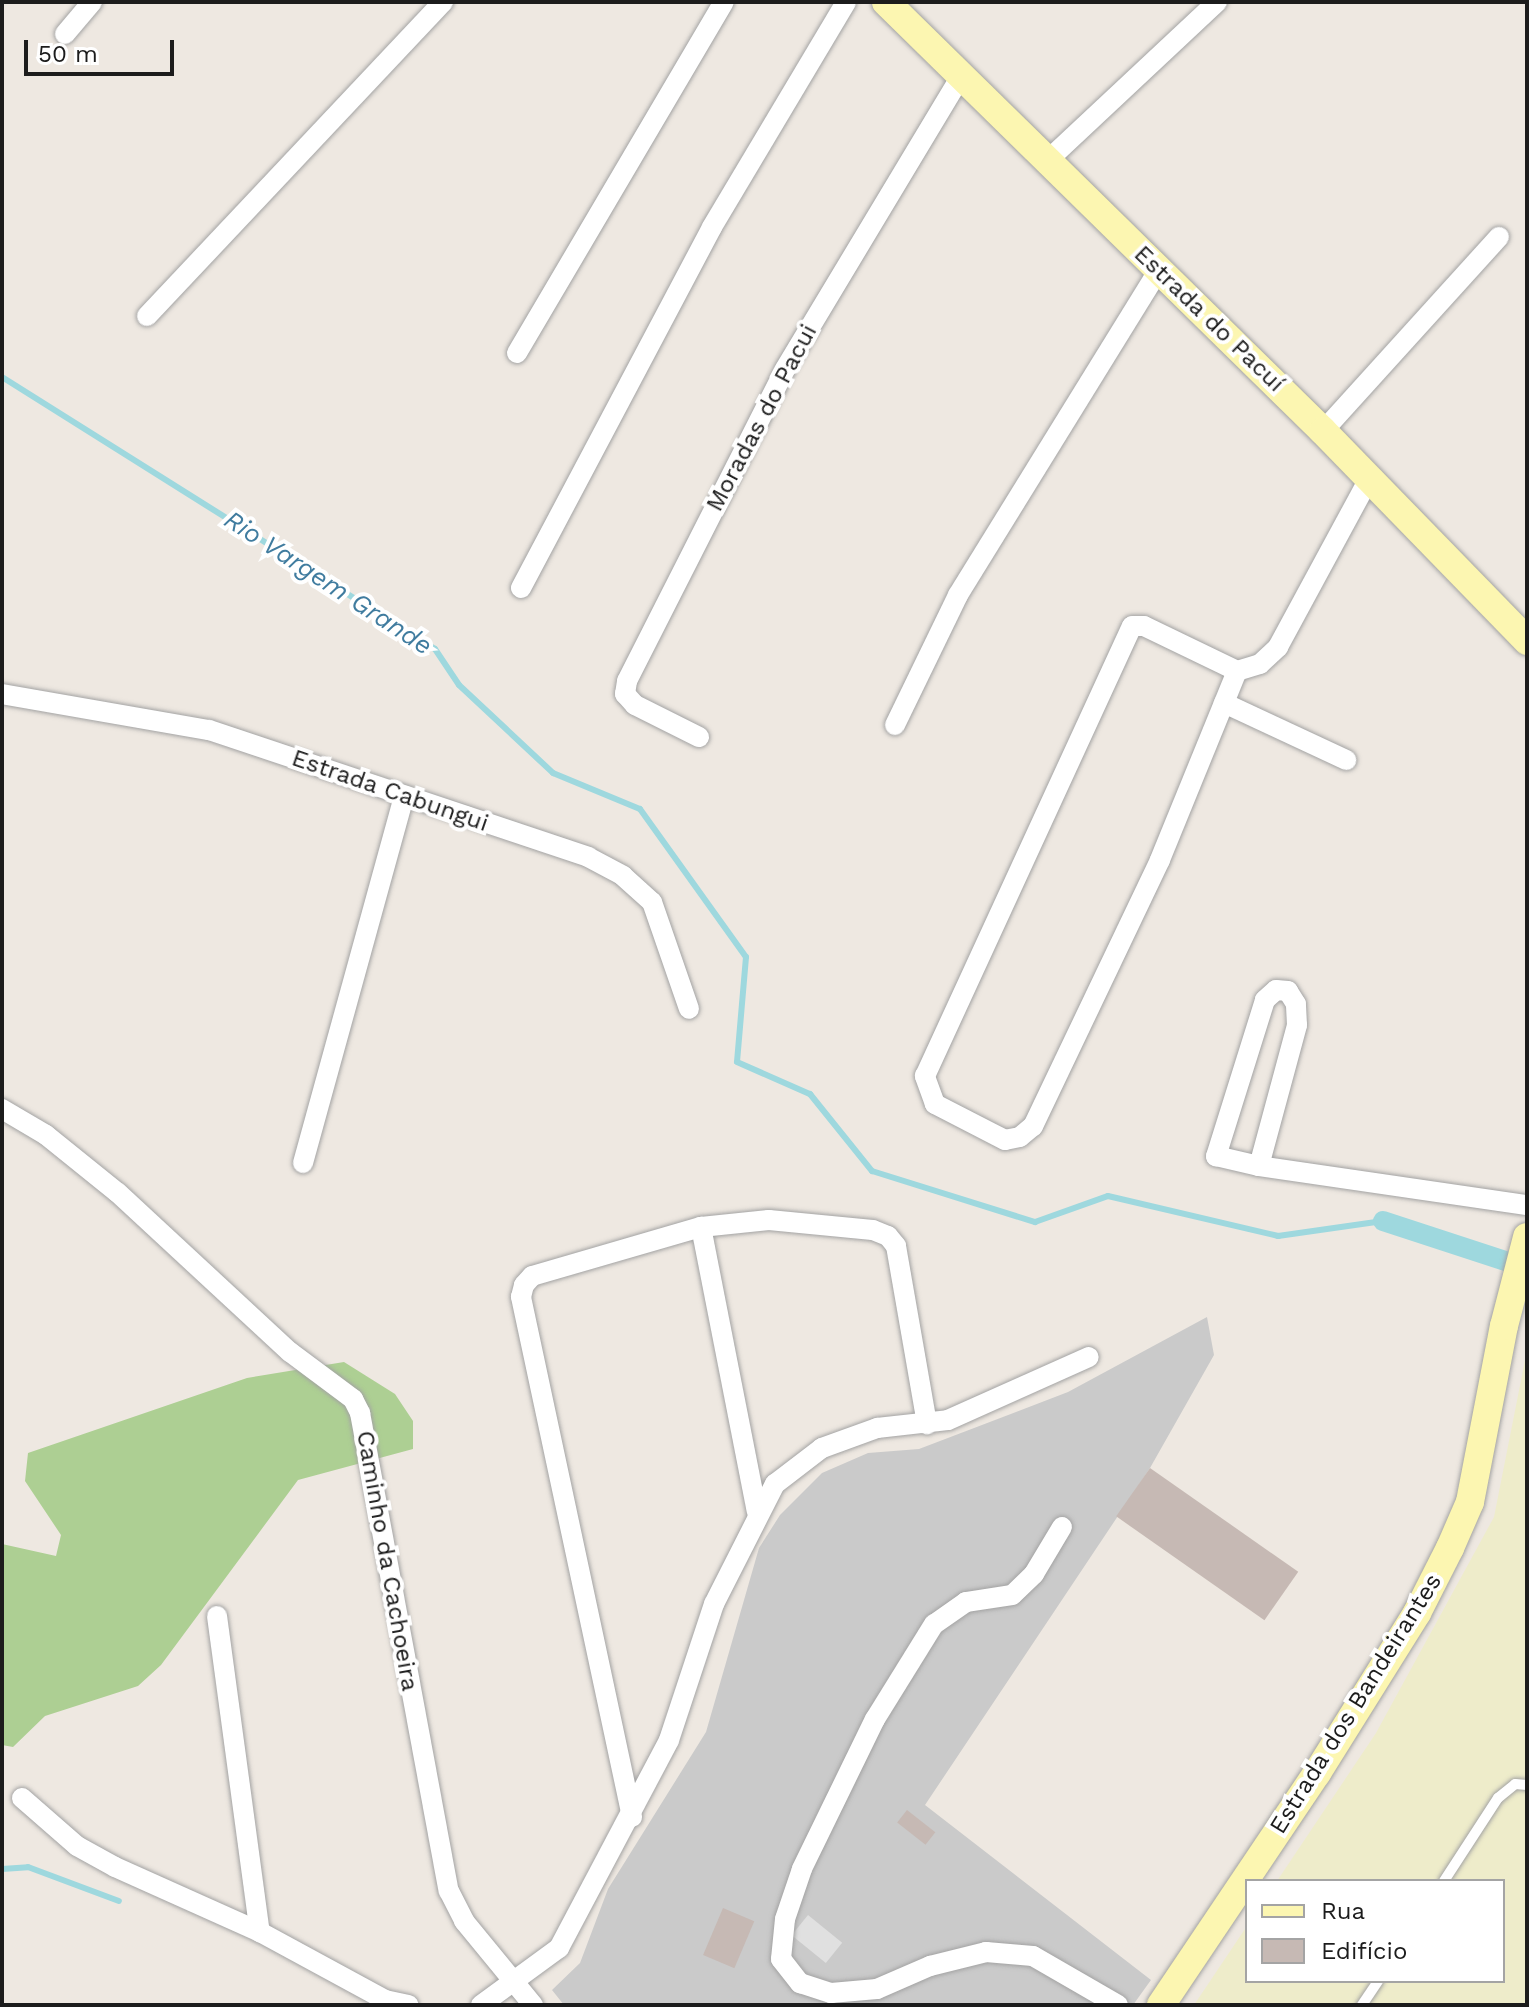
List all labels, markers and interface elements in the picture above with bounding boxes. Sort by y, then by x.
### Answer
scale bar [28,24,178,74]
text: 50 m [38,40,98,68]
street label: Estrada do Pacuí [1128,240,1290,398]
street label: Moradas do Pacui [701,320,823,516]
water label: Rio Vargem Grande [218,504,438,662]
street label: Estrada Cabungui [288,744,492,838]
street label: Caminho da Cachoeira [350,1428,424,1694]
street label: Estrada dos Bandeirantes [1264,1568,1448,1840]
legend [1245,1879,1505,1983]
text: Rua [1321,1897,1365,1925]
text: Edifício [1321,1937,1407,1965]

